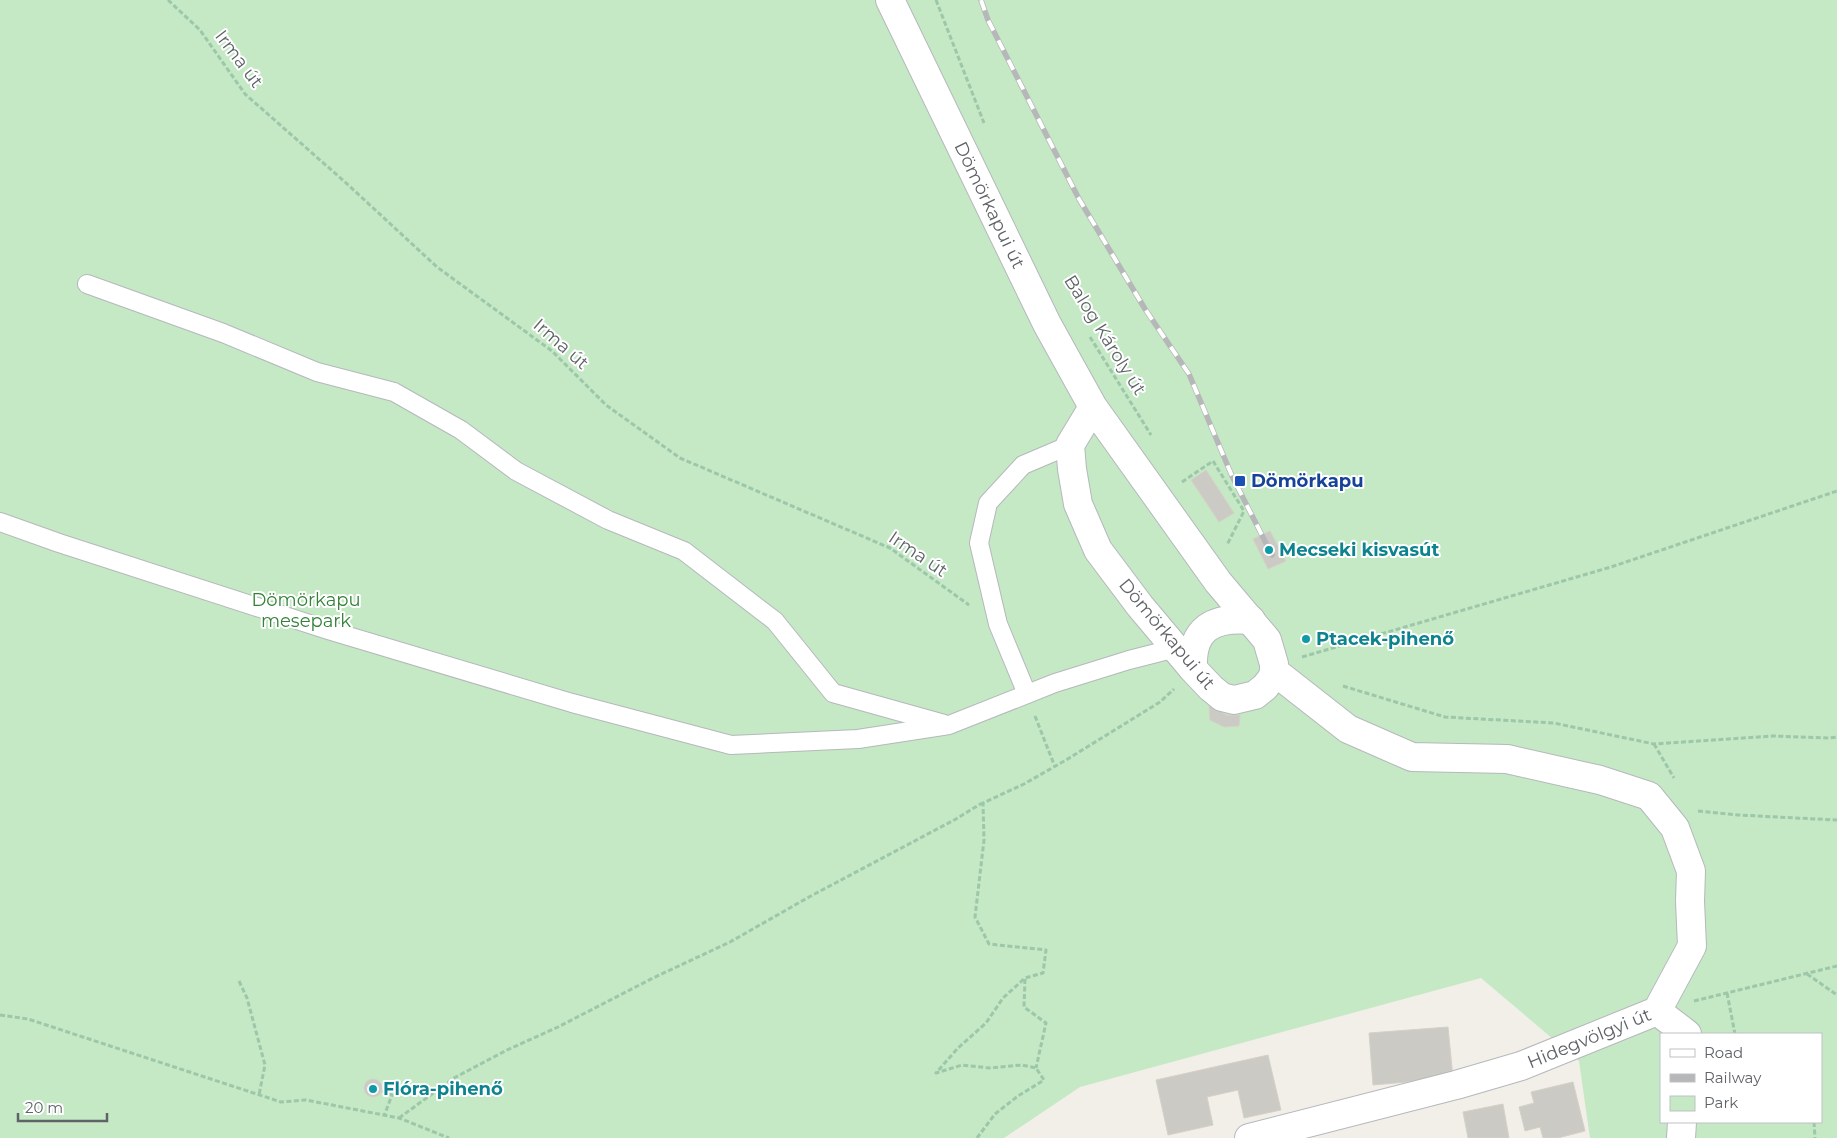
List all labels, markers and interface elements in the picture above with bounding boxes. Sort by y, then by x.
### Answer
street label: Irma út [210,26,268,92]
street label: Dömörkapui út [949,138,1029,272]
street label: Balog Károly út [1059,271,1151,399]
street label: Irma út [529,314,593,374]
place label: Dömörkapu [1251,470,1364,492]
marker: Dömörkapu [1233,474,1247,488]
street label: Irma út [884,526,952,582]
place label: Mecseki kisvasút [1279,539,1439,561]
marker: Mecseki kisvasút [1263,544,1275,556]
street label: Dömörkapui út [1114,574,1220,694]
park label: Dömörkapu mesepark [251,589,361,632]
place label: Ptacek-pihenő [1316,628,1454,650]
marker: Ptacek-pihenő [1300,633,1312,645]
street label: Hidegvölgyi út [1524,1004,1654,1073]
legend [1660,1033,1822,1123]
text: Road [1704,1043,1743,1062]
text: Railway [1704,1068,1762,1087]
place label: Flóra-pihenő [383,1078,503,1100]
marker: Flóra-pihenő [367,1083,379,1095]
scale bar [18,1090,106,1122]
text: Park [1704,1093,1738,1112]
text: 20 m [25,1098,63,1117]

